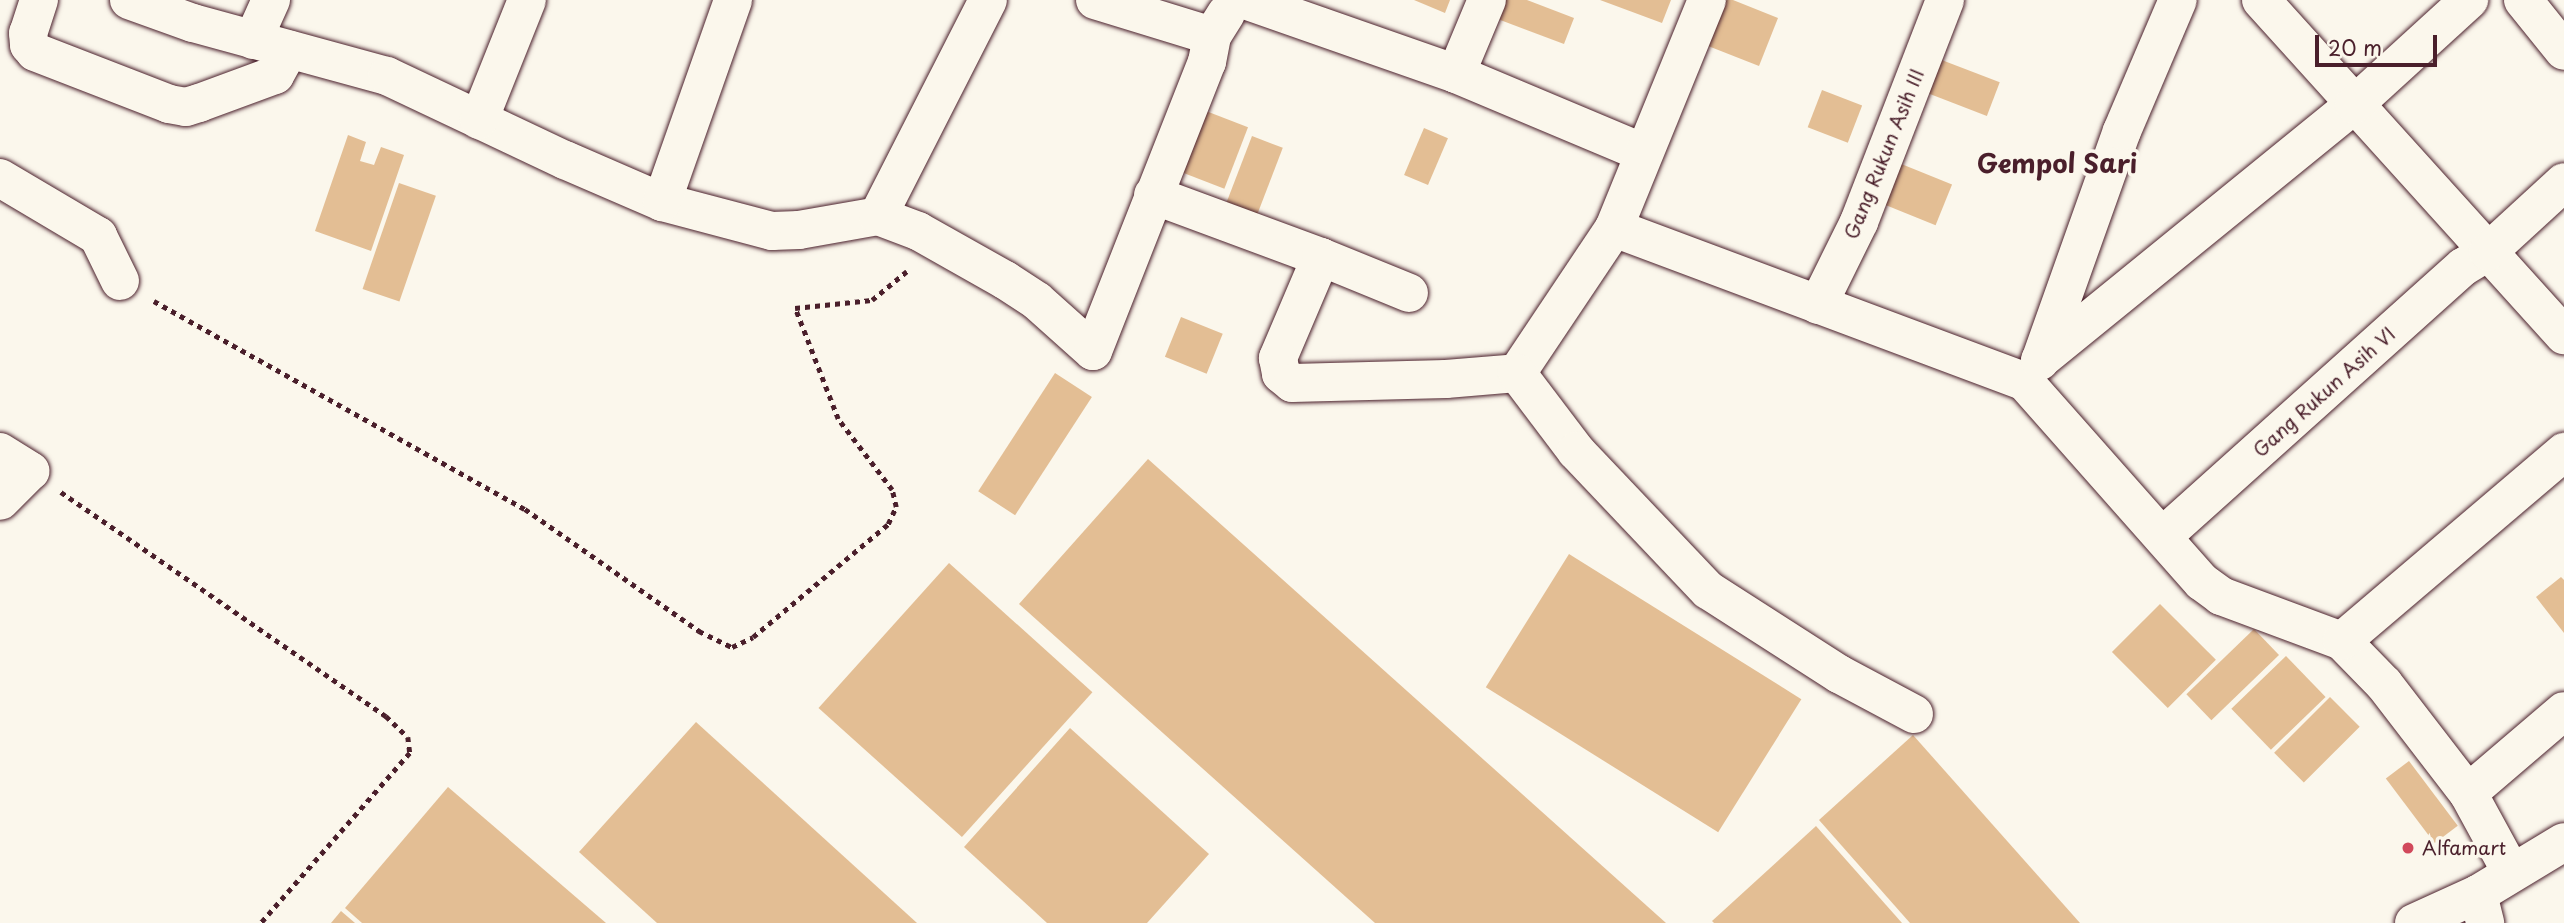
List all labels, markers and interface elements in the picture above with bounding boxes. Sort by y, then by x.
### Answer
scale bar [2319,21,2442,65]
text: 20 m [2328,31,2382,63]
street label: Gang Rukun Asih III [1839,65,1929,243]
district label: Gempol Sari [1977,147,2137,179]
street label: Gang Rukun Asih VI [2248,322,2400,462]
place label: Alfamart [2422,837,2506,859]
marker: Alfamart [2400,840,2416,856]

